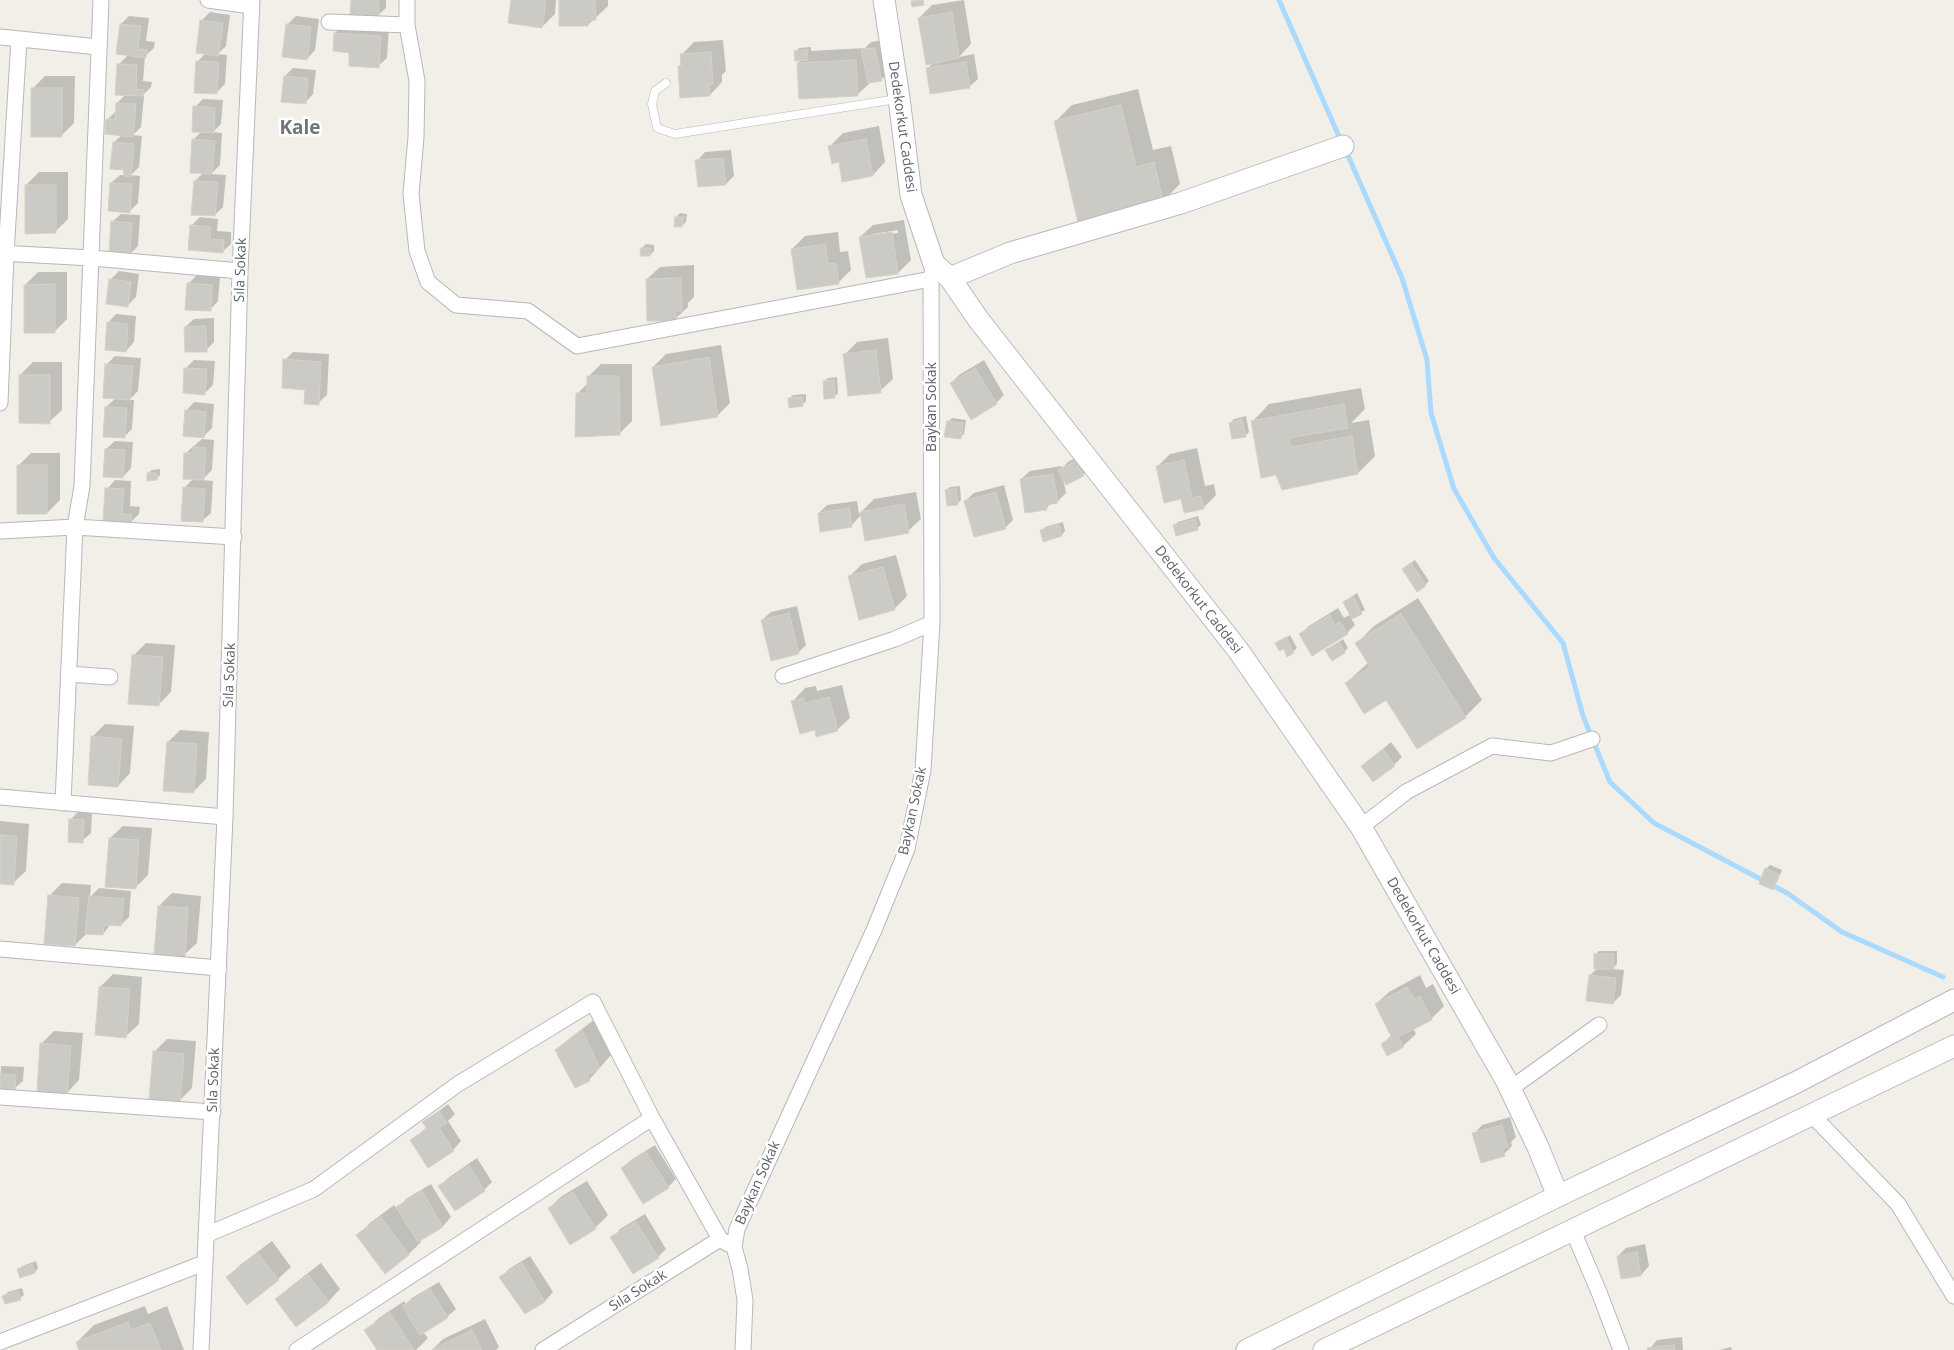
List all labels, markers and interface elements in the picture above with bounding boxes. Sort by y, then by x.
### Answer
street label: Dedekorkut Caddesi [884,60,920,194]
district label: Kale [279,118,321,140]
street label: Sıla Sokak [231,237,251,303]
street label: Baykan Sokak [924,362,940,452]
street label: Dedekorkut Caddesi [1151,543,1245,657]
street label: Sıla Sokak [220,642,240,708]
street label: Baykan Sokak [895,765,931,857]
street label: Dedekorkut Caddesi [1383,875,1463,997]
street label: Sıla Sokak [204,1047,224,1113]
street label: Baykan Sokak [732,1139,784,1227]
street label: Sıla Sokak [606,1267,670,1315]

